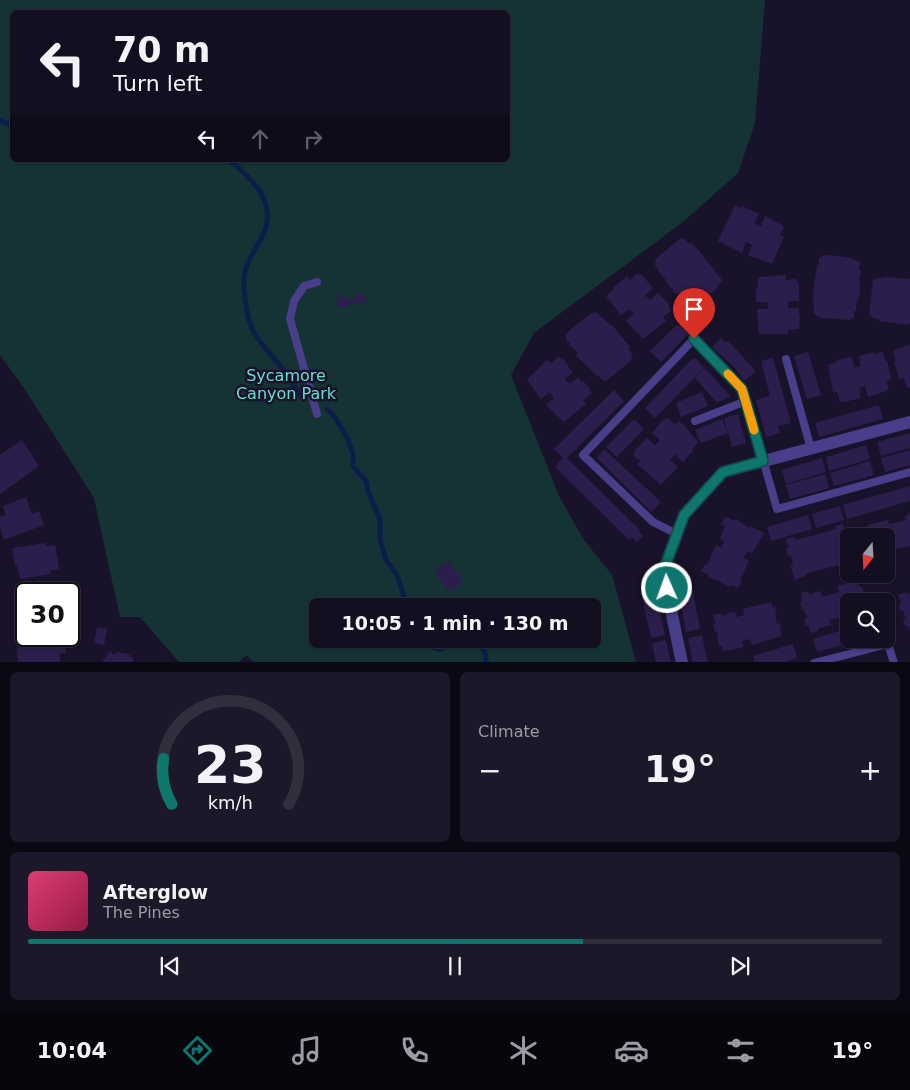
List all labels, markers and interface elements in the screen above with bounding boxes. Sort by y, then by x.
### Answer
icon: left [30,30,95,95]
text: 70 m [113,30,210,70]
text: Turn left [113,71,202,96]
icon: left [193,125,221,153]
icon: ahead [246,125,274,153]
icon: right [299,125,327,153]
pin [673,288,715,339]
icon: arrive [680,295,708,323]
park label: Sycamore Canyon Park [236,366,337,403]
north arrow [840,528,895,582]
map controls [840,528,895,648]
position arrow [640,561,692,613]
speed limit sign: 30 [15,582,80,647]
button: search [840,593,895,648]
text: 10:05 · 1 min · 130 m [341,612,569,634]
text: Climate [478,722,540,741]
text: 23 [194,735,266,795]
text: 19° [644,747,716,791]
text: − [478,754,501,787]
text: + [859,754,882,787]
text: km/h [207,792,253,813]
text: Afterglow [103,881,208,903]
text: The Pines [103,903,180,922]
icon: previous [156,952,184,980]
icon: pause [441,952,469,980]
icon: next [726,952,754,980]
icon: directions [180,1033,215,1068]
icon: music [289,1033,324,1068]
icon: phone [397,1033,432,1068]
icon: climate [506,1033,541,1068]
icon: car [614,1033,649,1068]
icon: filters [723,1033,758,1068]
text: 10:04 [37,1038,107,1063]
text: 19° [832,1038,873,1063]

